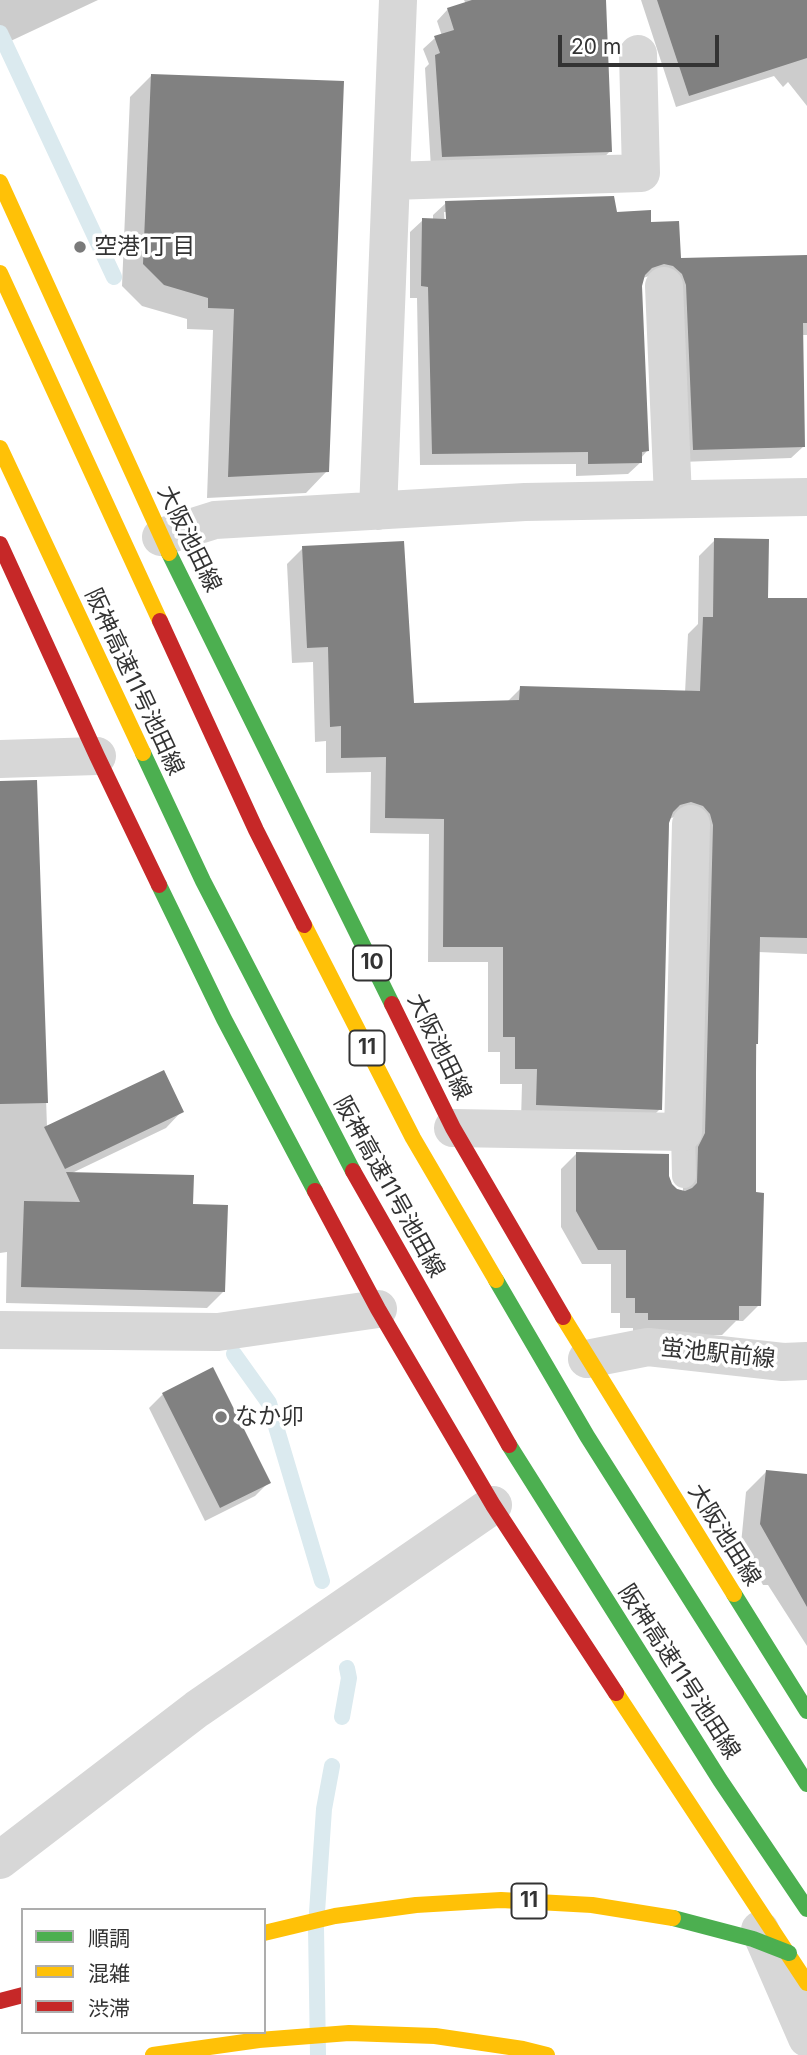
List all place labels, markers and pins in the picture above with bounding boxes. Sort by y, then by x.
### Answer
place label: 空港1丁目 [94,233,195,261]
marker: 空港1丁目 [72,239,88,255]
place label: なか卯 [235,1403,304,1431]
marker: なか卯 [213,1409,229,1425]

